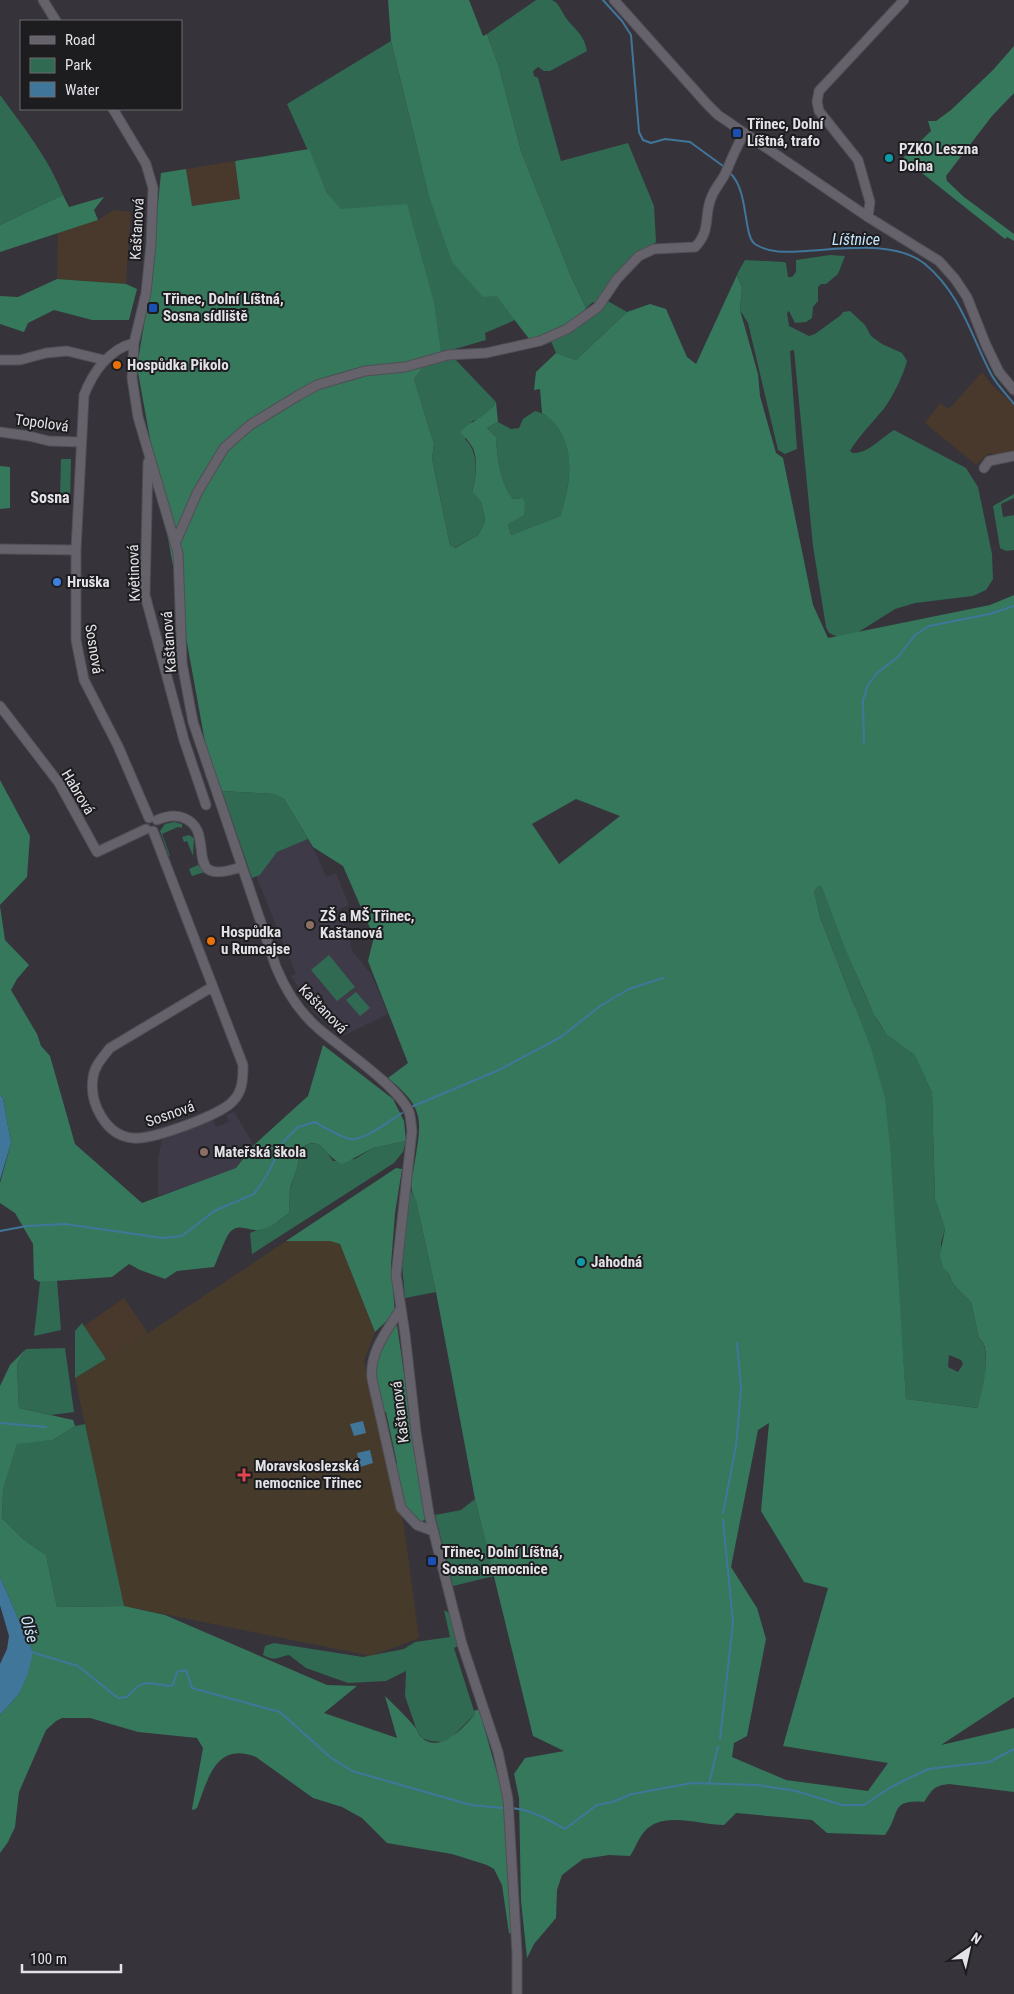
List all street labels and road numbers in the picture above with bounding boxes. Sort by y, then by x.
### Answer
street label: Kaštanová [126,198,148,260]
street label: Topolová [14,410,70,436]
street label: Květinová [124,544,144,602]
street label: Kaštanová [158,610,180,674]
street label: Sosnová [81,623,107,675]
street label: Habrová [58,766,98,818]
street label: Kaštanová [295,980,351,1038]
street label: Sosnová [143,1097,197,1131]
street label: Kaštanová [387,1380,413,1444]

